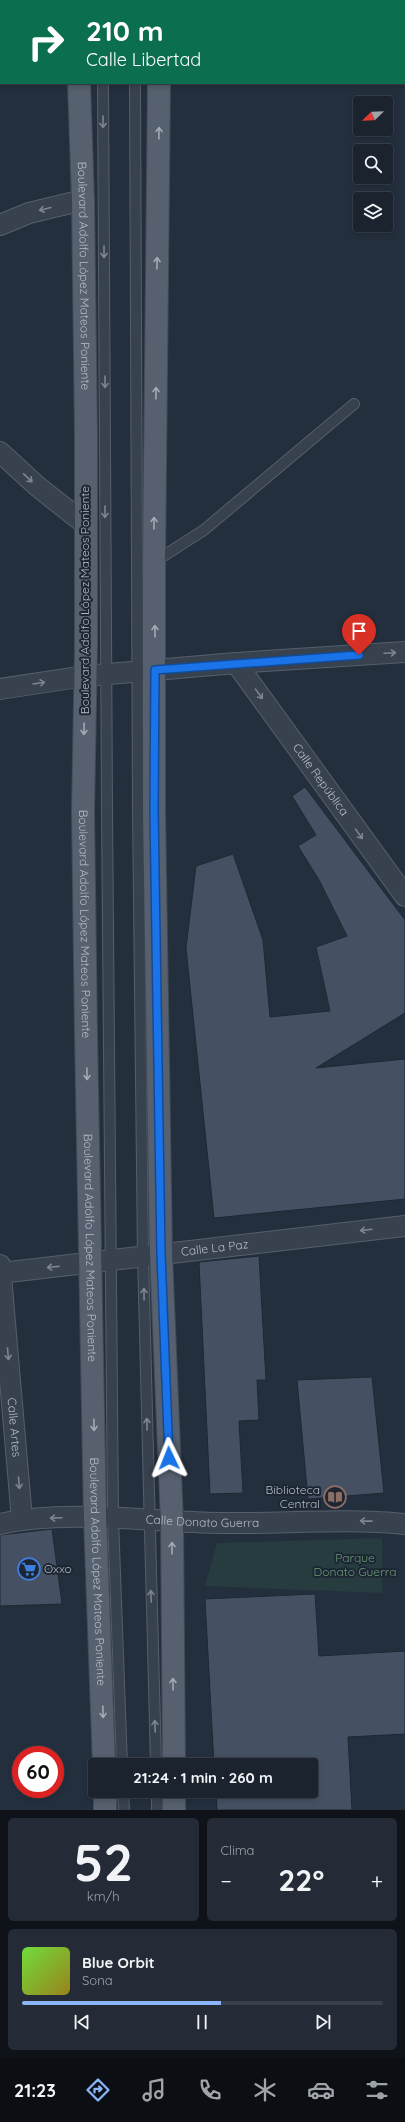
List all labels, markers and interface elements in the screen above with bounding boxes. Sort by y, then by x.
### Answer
text: 210 m [86,13,164,48]
icon: right [20,16,72,68]
text: Calle Libertad [86,48,201,71]
north arrow [353,96,393,136]
map controls [353,96,393,232]
one-way arrow [99,115,107,128]
one-way arrow [155,127,163,140]
button: search [353,144,393,184]
street label: Boulevard Adolfo López Mateos Poniente [75,161,93,390]
button: layers [353,192,393,232]
one-way arrow [39,206,52,214]
one-way arrow [100,245,108,258]
one-way arrow [154,257,161,270]
one-way arrow [101,375,109,388]
one-way arrow [152,387,160,400]
one-way arrow [23,473,33,482]
street label: Boulevard Adolfo López Mateos Poniente [77,486,92,714]
one-way arrow [101,505,109,518]
one-way arrow [150,517,158,530]
pin [342,614,376,655]
icon: arrive [348,620,370,642]
one-way arrow [151,625,158,638]
one-way arrow [383,650,396,657]
one-way arrow [32,679,45,687]
one-way arrow [255,689,263,700]
one-way arrow [80,722,88,735]
street label: Calle República [290,740,352,818]
street label: Boulevard Adolfo López Mateos Poniente [76,810,94,1038]
one-way arrow [355,828,363,839]
one-way arrow [84,1067,91,1080]
street label: Boulevard Adolfo López Mateos Poniente [81,1133,100,1362]
one-way arrow [360,1226,373,1234]
street label: Calle La Paz [180,1236,249,1259]
one-way arrow [47,1264,60,1271]
one-way arrow [140,1288,148,1301]
one-way arrow [4,1347,11,1360]
street label: Calle Artes [5,1397,25,1458]
one-way arrow [90,1418,97,1431]
one-way arrow [143,1418,151,1431]
position arrow [148,1437,190,1479]
street label: Boulevard Adolfo López Mateos Poniente [87,1457,109,1686]
one-way arrow [15,1476,22,1489]
place label: Biblioteca Central [265,1482,320,1511]
library icon: Biblioteca Central [322,1484,348,1510]
street label: Calle Donato Guerra [145,1511,259,1530]
one-way arrow [50,1514,63,1522]
one-way arrow [360,1517,373,1525]
one-way arrow [168,1542,176,1555]
park label: Parque Donato Guerra [313,1550,397,1579]
supermarket icon: Oxxo [16,1556,42,1582]
place label: Oxxo [44,1561,72,1576]
one-way arrow [147,1590,155,1603]
one-way arrow [169,1678,176,1691]
one-way arrow [99,1705,106,1718]
one-way arrow [151,1720,159,1733]
speed limit sign: 60 [12,1746,64,1798]
text: 21:24 · 1 min · 260 m [133,1768,273,1787]
text: 52 [73,1829,133,1894]
text: Clima [221,1842,255,1858]
text: 22° [278,1861,324,1899]
text: − [221,1867,232,1895]
text: + [371,1867,383,1895]
text: km/h [87,1888,120,1904]
text: Blue Orbit [82,1953,155,1972]
text: Sona [82,1972,113,1988]
icon: previous [71,2011,93,2033]
icon: pause [191,2011,213,2033]
icon: next [312,2011,334,2033]
icon: directions [84,2076,112,2104]
icon: music [140,2076,168,2104]
icon: phone [196,2076,224,2104]
icon: climate [251,2076,279,2104]
icon: car [307,2076,335,2104]
icon: filters [363,2076,391,2104]
text: 21:23 [14,2079,56,2102]

